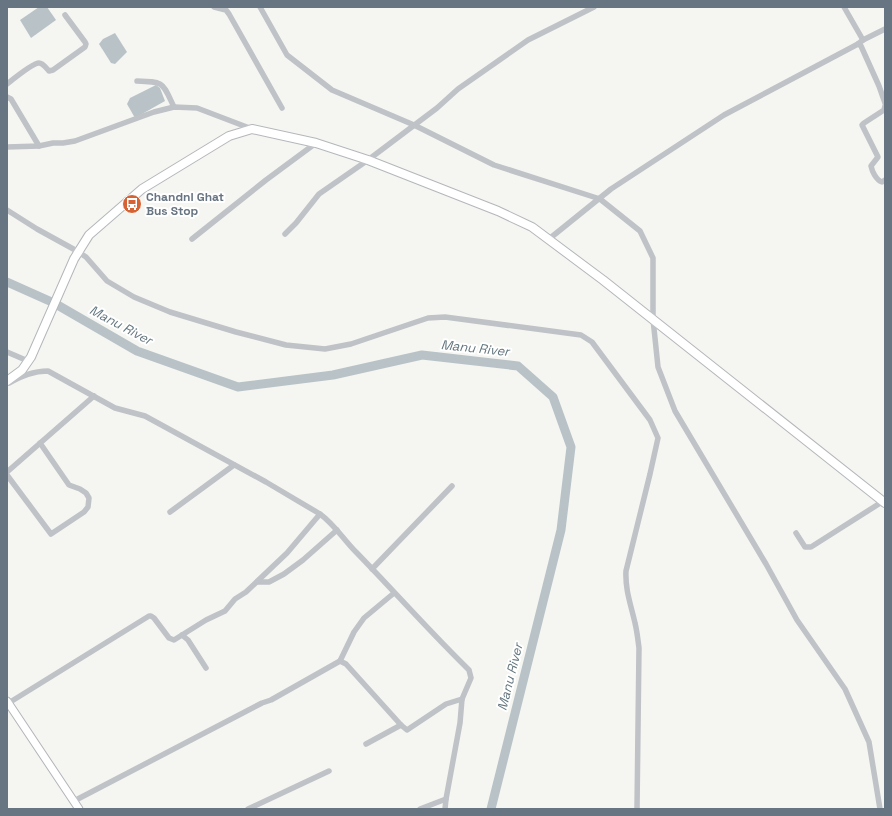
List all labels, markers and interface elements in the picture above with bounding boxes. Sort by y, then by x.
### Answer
place label: Chandni Ghat Bus Stop [146,189,224,219]
bus stop icon: Chandni Ghat Bus Stop [121,193,143,215]
water label: Manu River [87,301,157,350]
water label: Manu River [440,336,512,360]
water label: Manu River [493,640,527,712]

